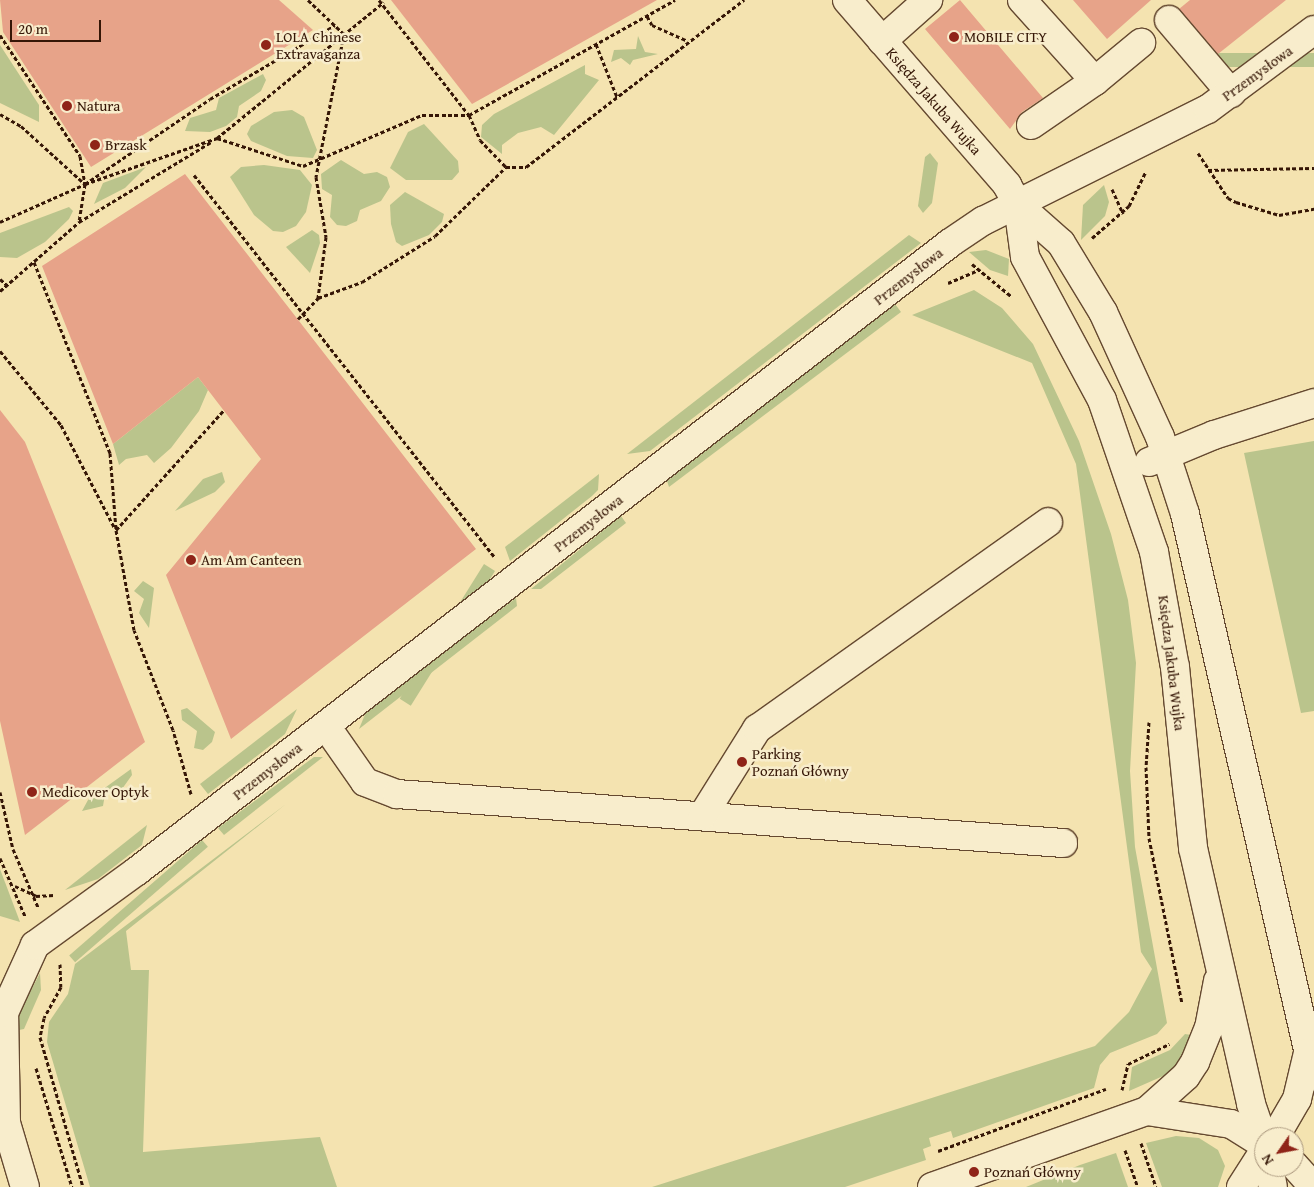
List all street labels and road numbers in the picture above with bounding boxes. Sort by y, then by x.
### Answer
street label: Przemysłowa [1218,41,1296,105]
street label: Księdza Jakuba Wujka [882,44,986,158]
street label: Przemysłowa [870,243,946,309]
street label: Przemysłowa [550,490,626,556]
street label: Księdza Jakuba Wujka [1155,594,1189,732]
street label: Przemysłowa [229,738,305,804]

